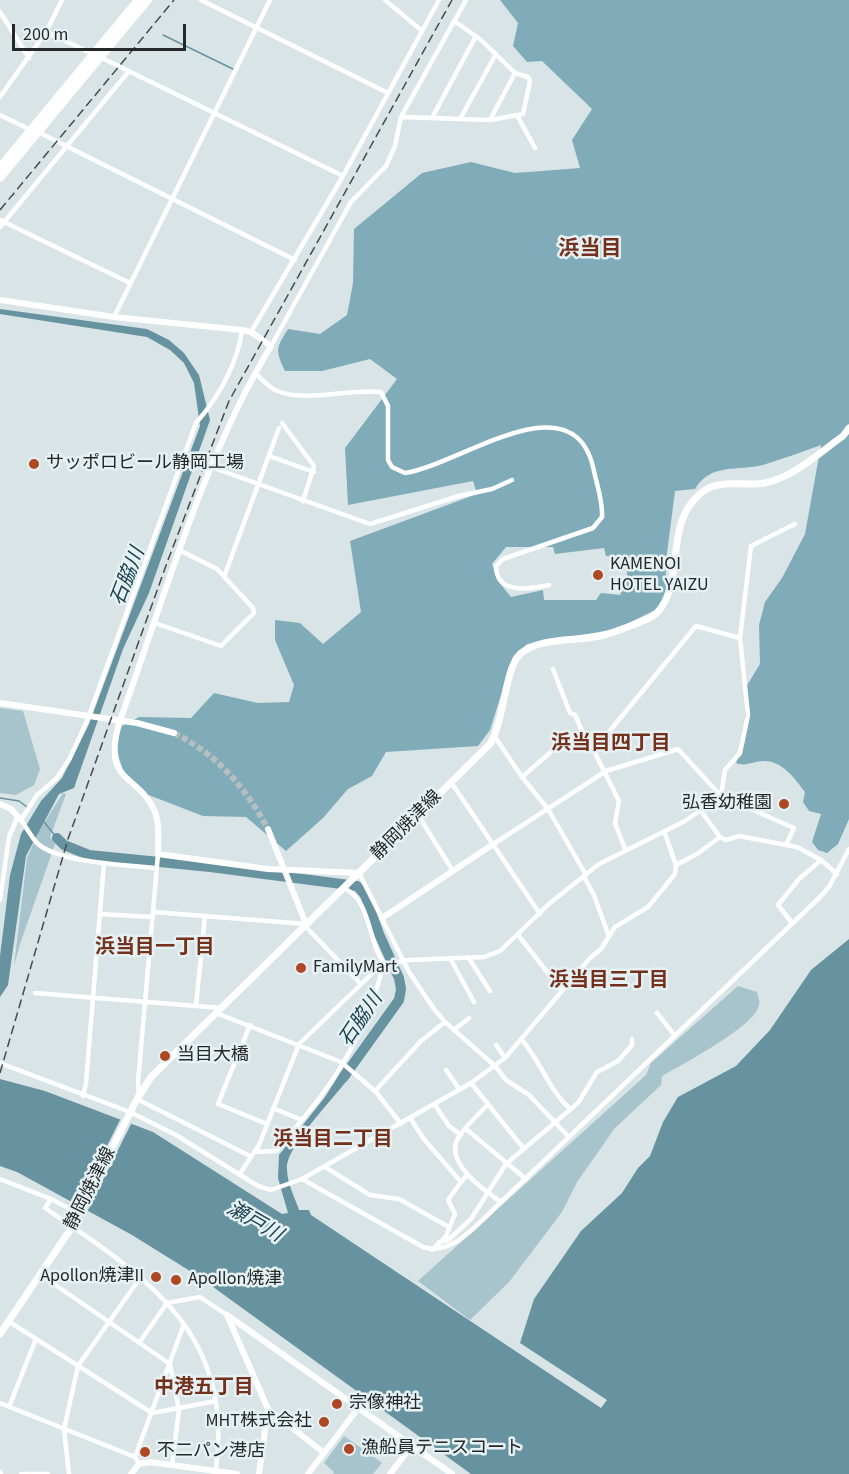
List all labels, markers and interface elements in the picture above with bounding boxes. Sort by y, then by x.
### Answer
scale bar [15,12,189,50]
text: 200 m [23,22,68,47]
district label: 浜当目 [559,237,621,263]
place label: サッポロビール静岡工場 [46,453,244,475]
marker: サッポロビール静岡工場 [27,457,41,471]
water label: 石脇川 [107,545,151,609]
place label: KAMENOI HOTEL YAIZU [610,554,709,596]
marker: KAMENOI HOTEL YAIZU [591,568,605,582]
district label: 浜当目四丁目 [551,733,671,757]
street label: 静岡焼津線 [368,787,446,865]
place label: 弘香幼稚園 [682,793,772,815]
marker: 弘香幼稚園 [777,797,791,811]
district label: 浜当目一丁目 [95,937,215,961]
place label: FamilyMart [313,957,397,979]
marker: FamilyMart [294,961,308,975]
district label: 浜当目三丁目 [549,970,669,994]
water label: 石脇川 [335,988,389,1052]
place label: 当目大橋 [177,1045,249,1067]
marker: 当目大橋 [158,1049,172,1063]
district label: 浜当目二丁目 [273,1129,393,1153]
street label: 静岡焼津線 [61,1144,121,1234]
water label: 瀬戸川 [222,1198,286,1248]
place label: Apollon焼津II [40,1266,144,1288]
place label: Apollon焼津 [188,1269,282,1291]
marker: Apollon焼津II [149,1270,163,1284]
marker: Apollon焼津 [169,1273,183,1287]
district label: 中港五丁目 [154,1377,254,1401]
place label: 宗像神社 [349,1393,421,1415]
marker: 宗像神社 [330,1397,344,1411]
place label: MHT株式会社 [206,1411,312,1433]
marker: MHT株式会社 [317,1415,331,1429]
place label: 漁船員テニスコート [361,1438,523,1460]
place label: 不二パン港店 [157,1441,265,1463]
marker: 漁船員テニスコート [342,1442,356,1456]
marker: 不二パン港店 [138,1445,152,1459]

